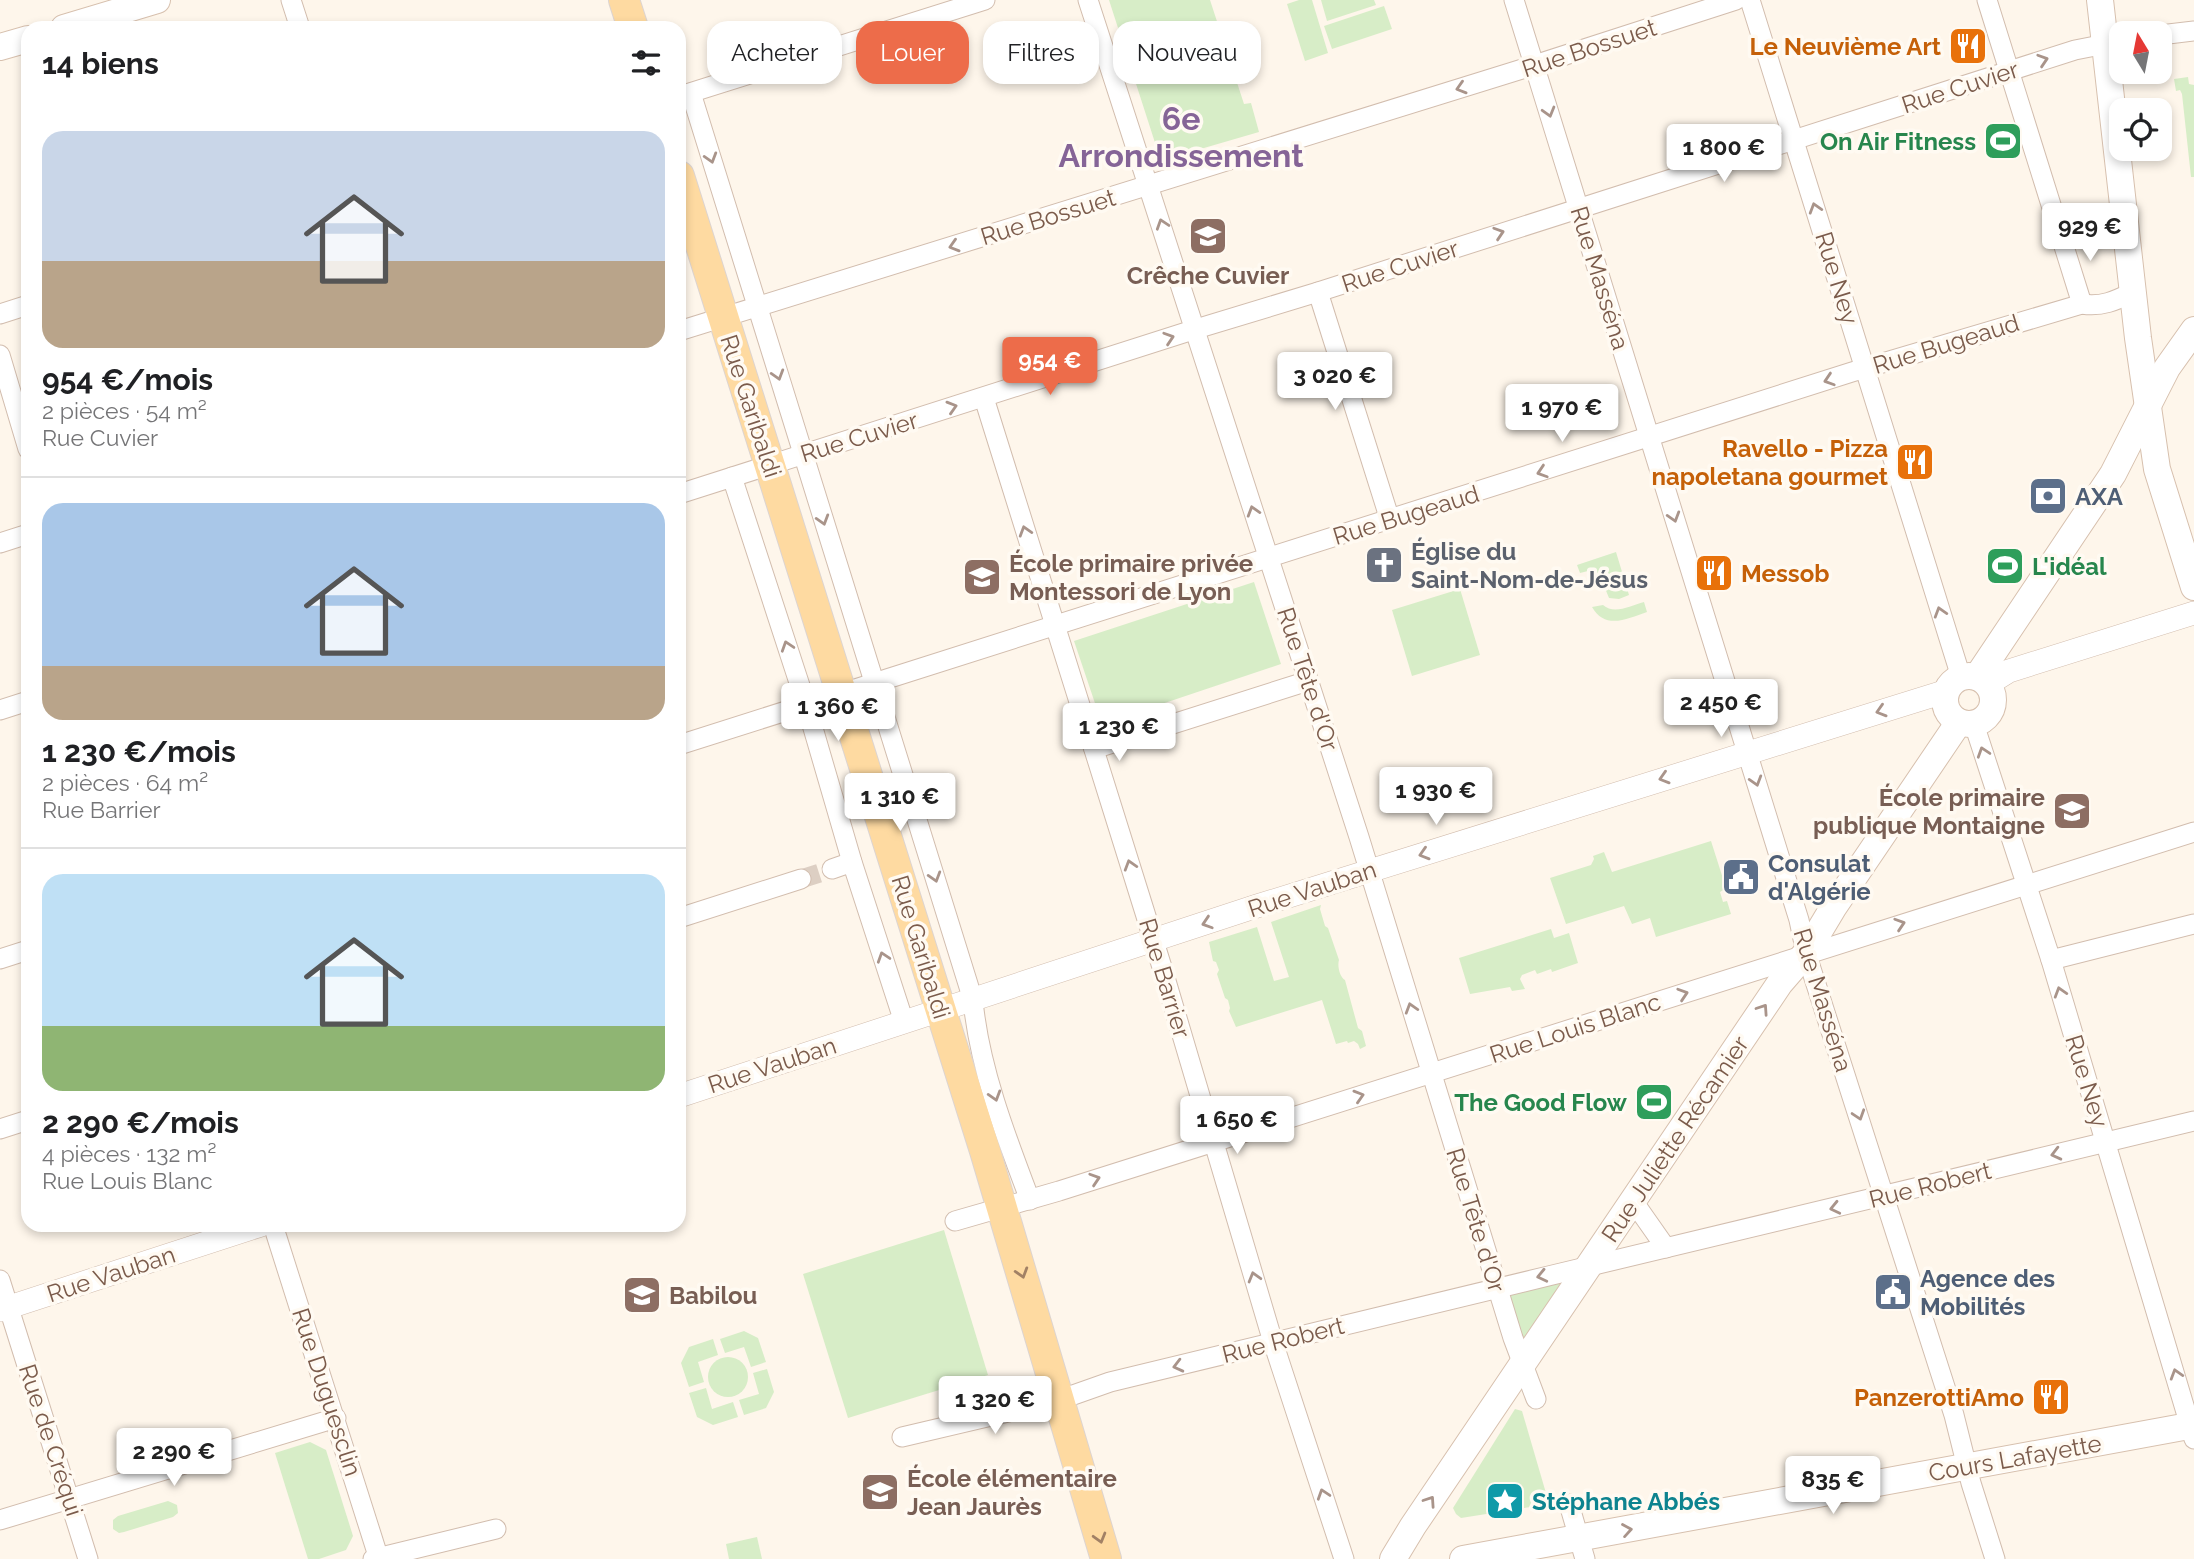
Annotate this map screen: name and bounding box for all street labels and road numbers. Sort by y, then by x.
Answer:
street label: Rue Bossuet [1518,13,1660,83]
street label: Rue Cuvier [1898,54,2023,120]
street label: Rue Bossuet [977,183,1119,251]
street label: Rue Masséna [1564,203,1636,353]
street label: Rue Ney [1809,228,1865,328]
street label: Rue Cuvier [1338,233,1463,299]
street label: Rue Bugeaud [1869,308,2023,380]
street label: Rue Garibaldi [714,331,788,481]
street label: Rue Cuvier [797,405,922,469]
street label: Rue Bugeaud [1329,479,1483,551]
street label: Rue Tête d'Or [1271,604,1345,755]
street label: Rue Vauban [1244,855,1380,923]
street label: Rue Garibaldi [885,872,957,1022]
street label: Rue Barrier [1133,915,1197,1042]
street label: Rue Masséna [1787,925,1859,1075]
street label: Rue Louis Blanc [1486,987,1664,1069]
street label: Rue Juliette Récamier [1595,1030,1755,1248]
street label: Rue Vauban [704,1031,840,1099]
street label: Rue Ney [2059,1031,2115,1131]
street label: Rue Tête d'Or [1440,1144,1512,1296]
street label: Rue Robert [1866,1156,1994,1214]
street label: Rue Vauban [43,1240,179,1308]
street label: Rue Duguesclin [286,1304,368,1480]
street label: Rue Robert [1219,1311,1347,1369]
street label: Rue de Créqui [13,1360,89,1520]
street label: Cours Lafayette [1926,1429,2104,1487]

